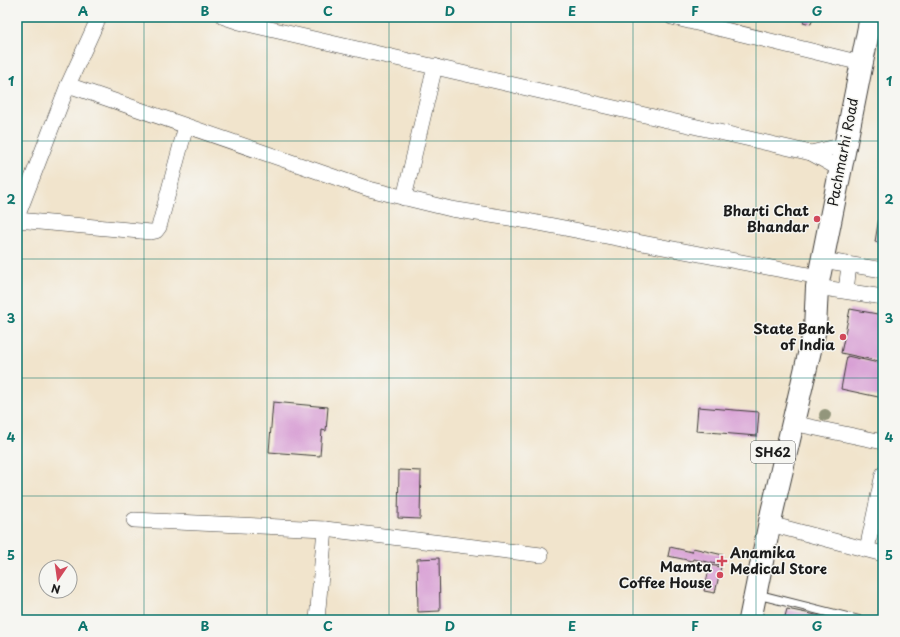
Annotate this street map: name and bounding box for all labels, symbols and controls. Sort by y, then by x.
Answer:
text: A [78,1,88,20]
text: B [201,1,210,20]
text: C [323,1,333,20]
text: D [445,1,455,20]
text: E [568,1,576,20]
text: F [691,1,699,20]
text: G [812,1,822,20]
text: 1 [8,71,14,90]
text: 1 [886,71,892,90]
street label: Pachmarhi Road [822,96,863,208]
text: 2 [6,189,16,208]
text: 2 [884,189,894,208]
place label: Bharti Chat Bhandar [723,200,810,237]
marker: Bharti Chat Bhandar [812,214,822,224]
text: 3 [7,308,16,327]
text: 3 [885,308,894,327]
place label: State Bank of India [753,318,836,355]
marker: State Bank of India [838,332,848,342]
text: 4 [7,427,16,446]
text: 4 [885,427,894,446]
road number: SH62 [751,441,795,463]
place label: Anamika Medical Store [729,542,827,579]
text: 5 [7,545,15,564]
text: 5 [885,545,893,564]
place label: Mamta Coffee House [619,556,713,593]
marker: Anamika Medical Store [717,556,727,566]
north arrow [38,559,78,599]
marker: Mamta Coffee House [715,570,725,580]
text: N [49,580,62,598]
text: A [78,616,88,635]
text: B [201,616,210,635]
text: C [323,616,333,635]
text: D [445,616,455,635]
text: E [568,616,576,635]
text: F [691,616,699,635]
text: G [812,616,822,635]

